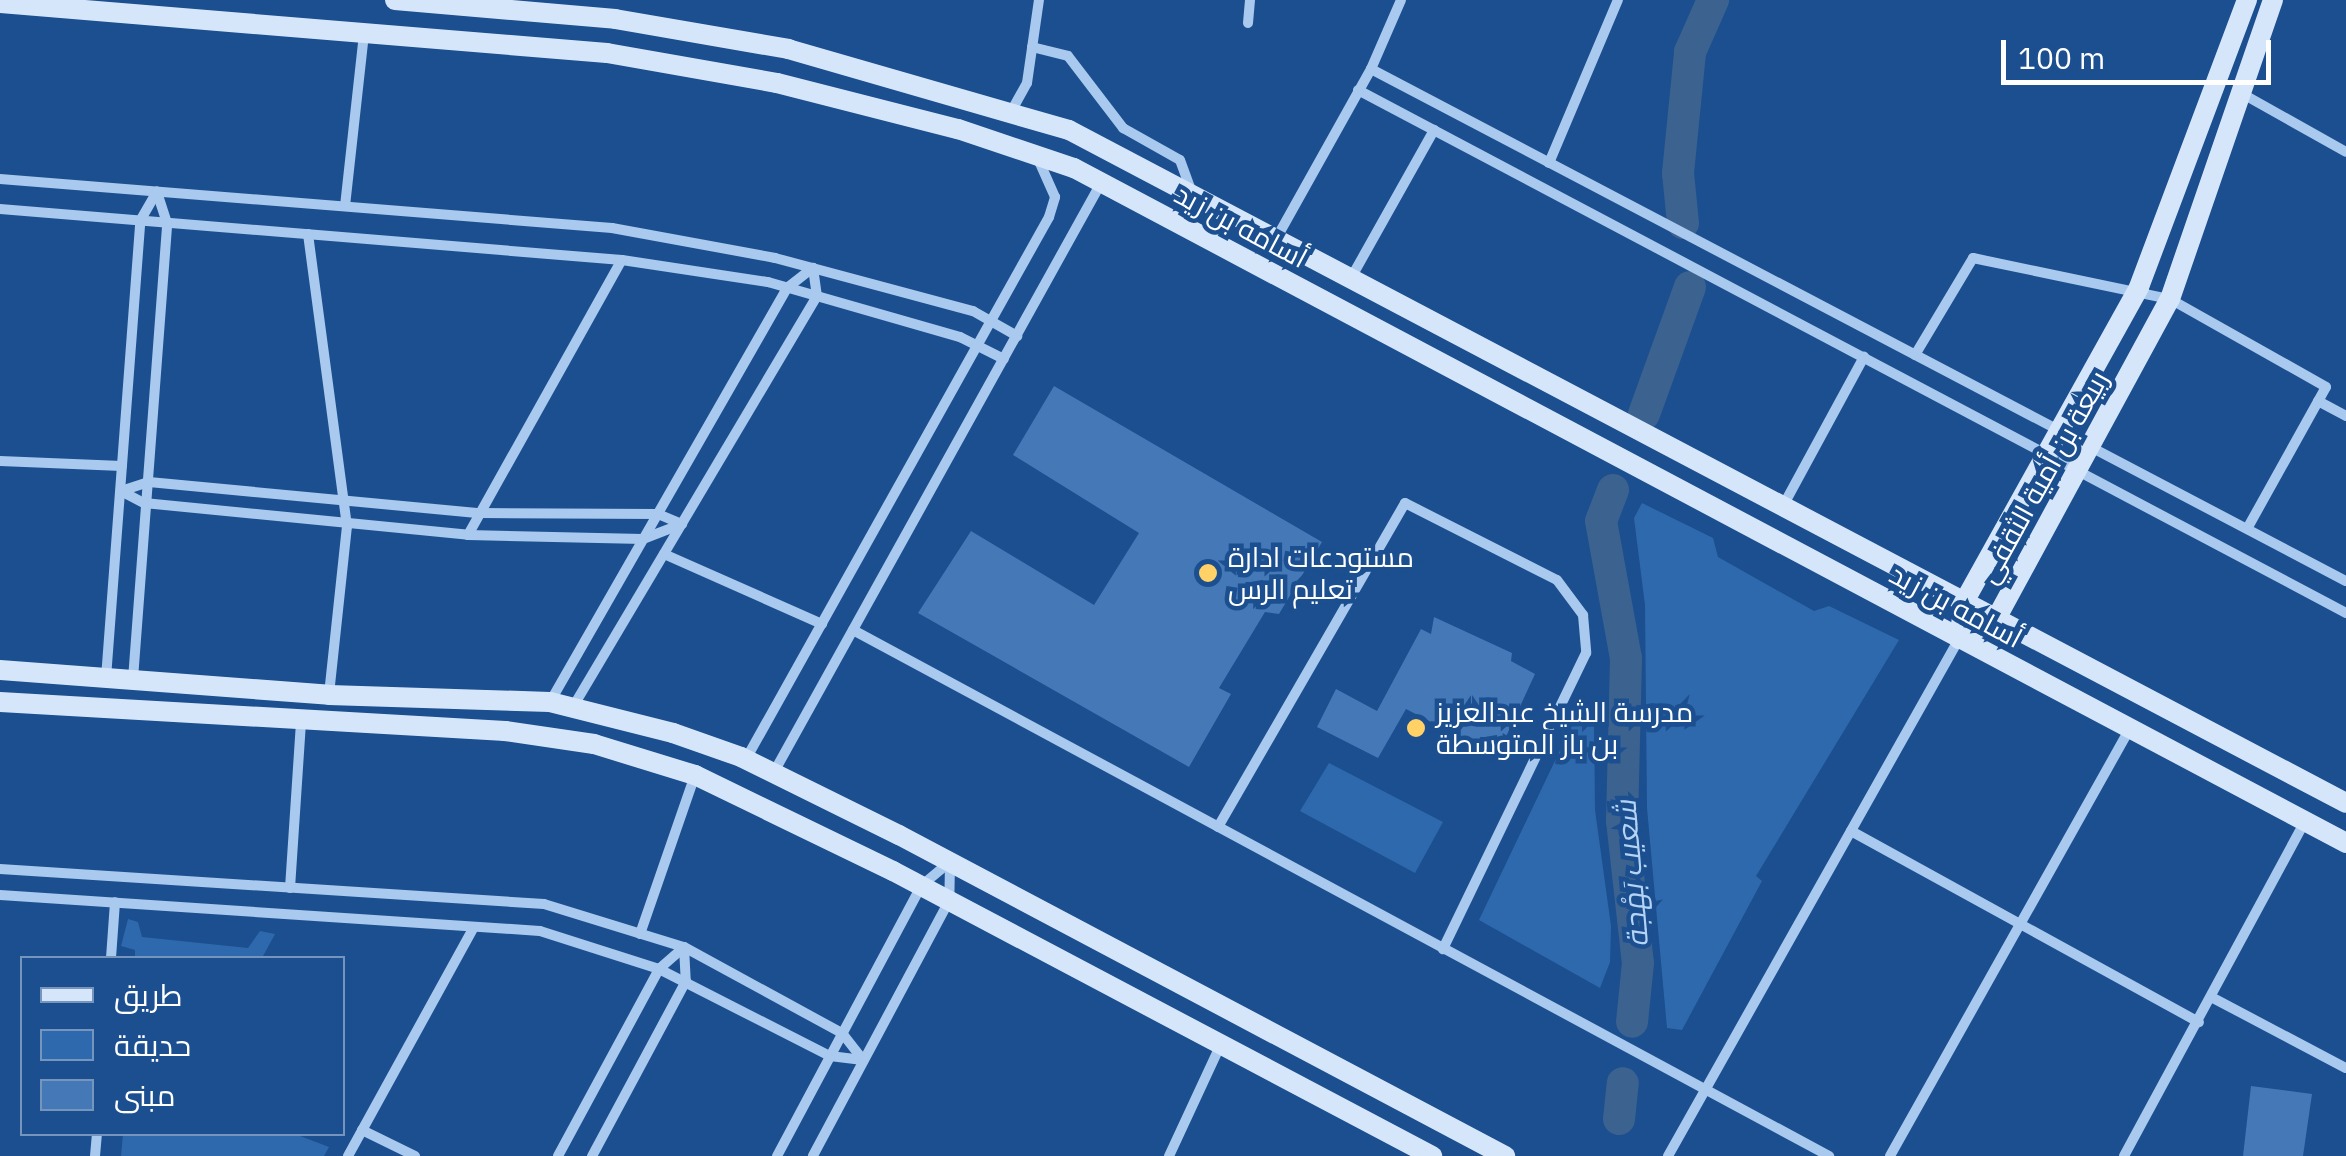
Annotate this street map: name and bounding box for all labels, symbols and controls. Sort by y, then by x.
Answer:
scale bar [2006,20,2276,82]
text: 100 m [2018,38,2105,77]
street label: أسامه بن زيد [1169,177,1313,275]
street label: ربيعة بن أمية الثقفي [1971,365,2115,589]
place label: مستودعات ادارة تعليم الرس [1228,540,1414,606]
street label: أسامه بن زيد [1884,557,2028,655]
marker: مستودعات ادارة تعليم الرس [1197,562,1219,584]
place label: مدرسة الشيخ عبدالعزيز بن باز المتوسطة [1436,695,1693,761]
marker: مدرسة الشيخ عبدالعزيز بن باز المتوسطة [1405,717,1427,739]
water label: شعيب بَهْجة [1607,799,1655,949]
legend [20,956,345,1136]
text: طريق [114,975,183,1014]
text: حديقة [114,1025,191,1064]
text: مبنى [114,1075,175,1114]

